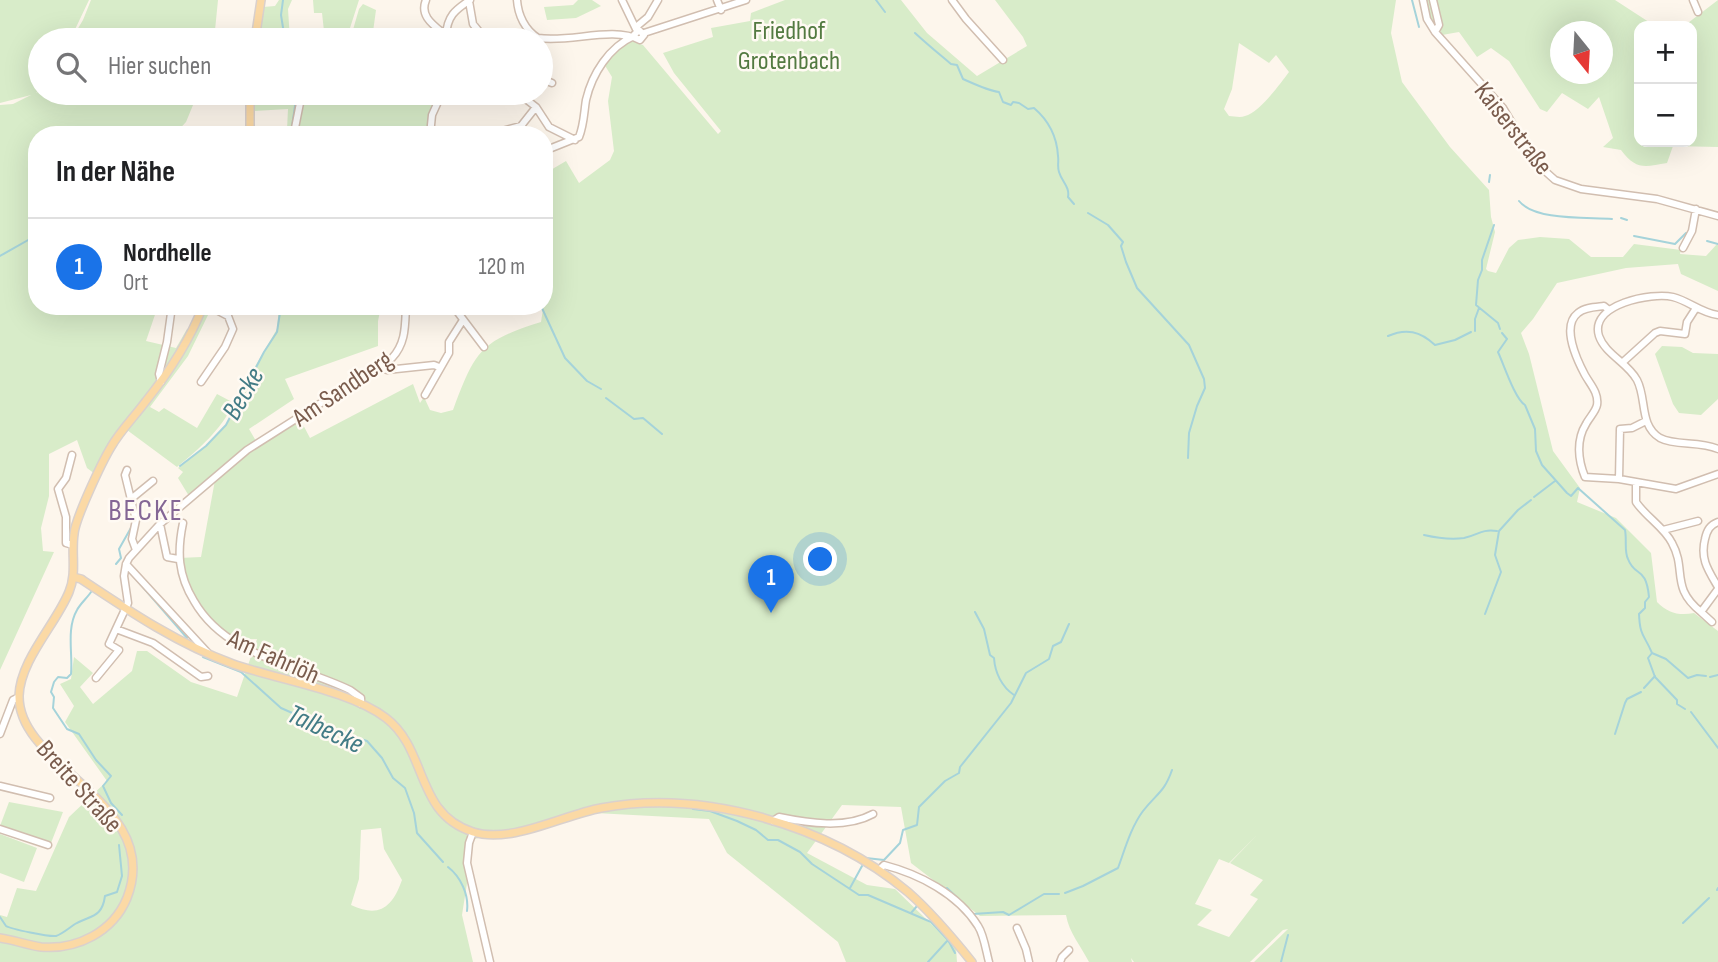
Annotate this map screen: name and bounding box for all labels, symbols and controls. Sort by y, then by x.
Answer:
park label: Friedhof Grotenbach [738,16,840,77]
north arrow [1550,21,1613,84]
map controls [1634,21,1697,147]
button: + [1634,21,1697,84]
search box [28,28,553,105]
icon: search [52,48,90,86]
text: Hier suchen [108,51,211,82]
street label: Kaiserstraße [1467,76,1559,181]
button: − [1634,84,1697,147]
text: In der Nähe [56,154,175,190]
text: Nordhelle [123,238,212,269]
text: 1 [74,253,84,281]
text: 120 m [479,253,525,281]
text: Ort [123,269,148,297]
street label: Am Sandberg [286,345,399,435]
water label: Becke [215,362,271,426]
district label: BECKE [108,493,184,529]
your location [803,542,837,576]
pin: 1 [748,555,794,613]
street label: Am Fahrlöh [222,623,324,691]
water label: Talbecke [282,698,369,761]
street label: Breite Straße [29,734,128,840]

